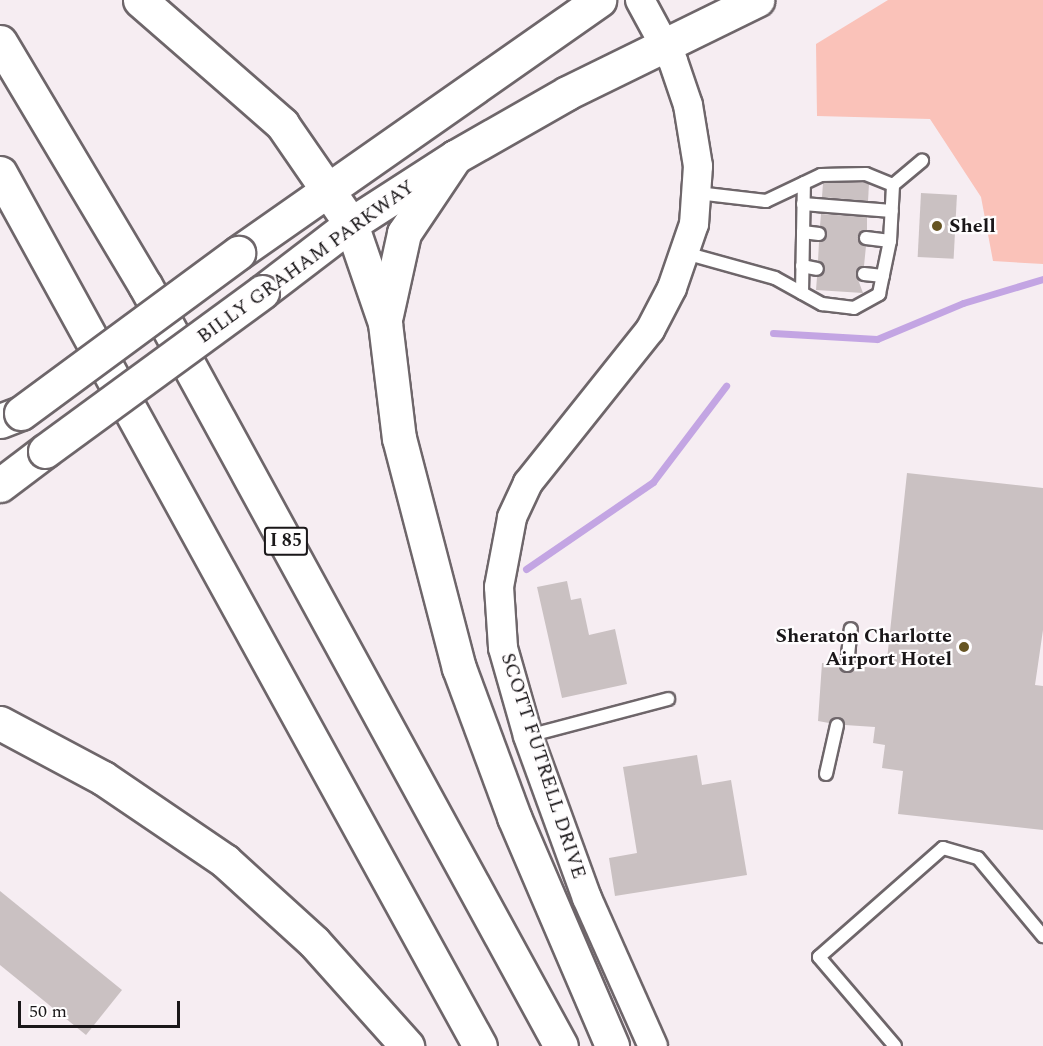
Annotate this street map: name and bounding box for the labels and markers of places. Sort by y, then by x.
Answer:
place label: Shell [949,214,996,238]
marker: Shell [930,219,944,233]
place label: Sheraton Charlotte Airport Hotel [775,624,952,671]
marker: Sheraton Charlotte Airport Hotel [957,640,971,654]

